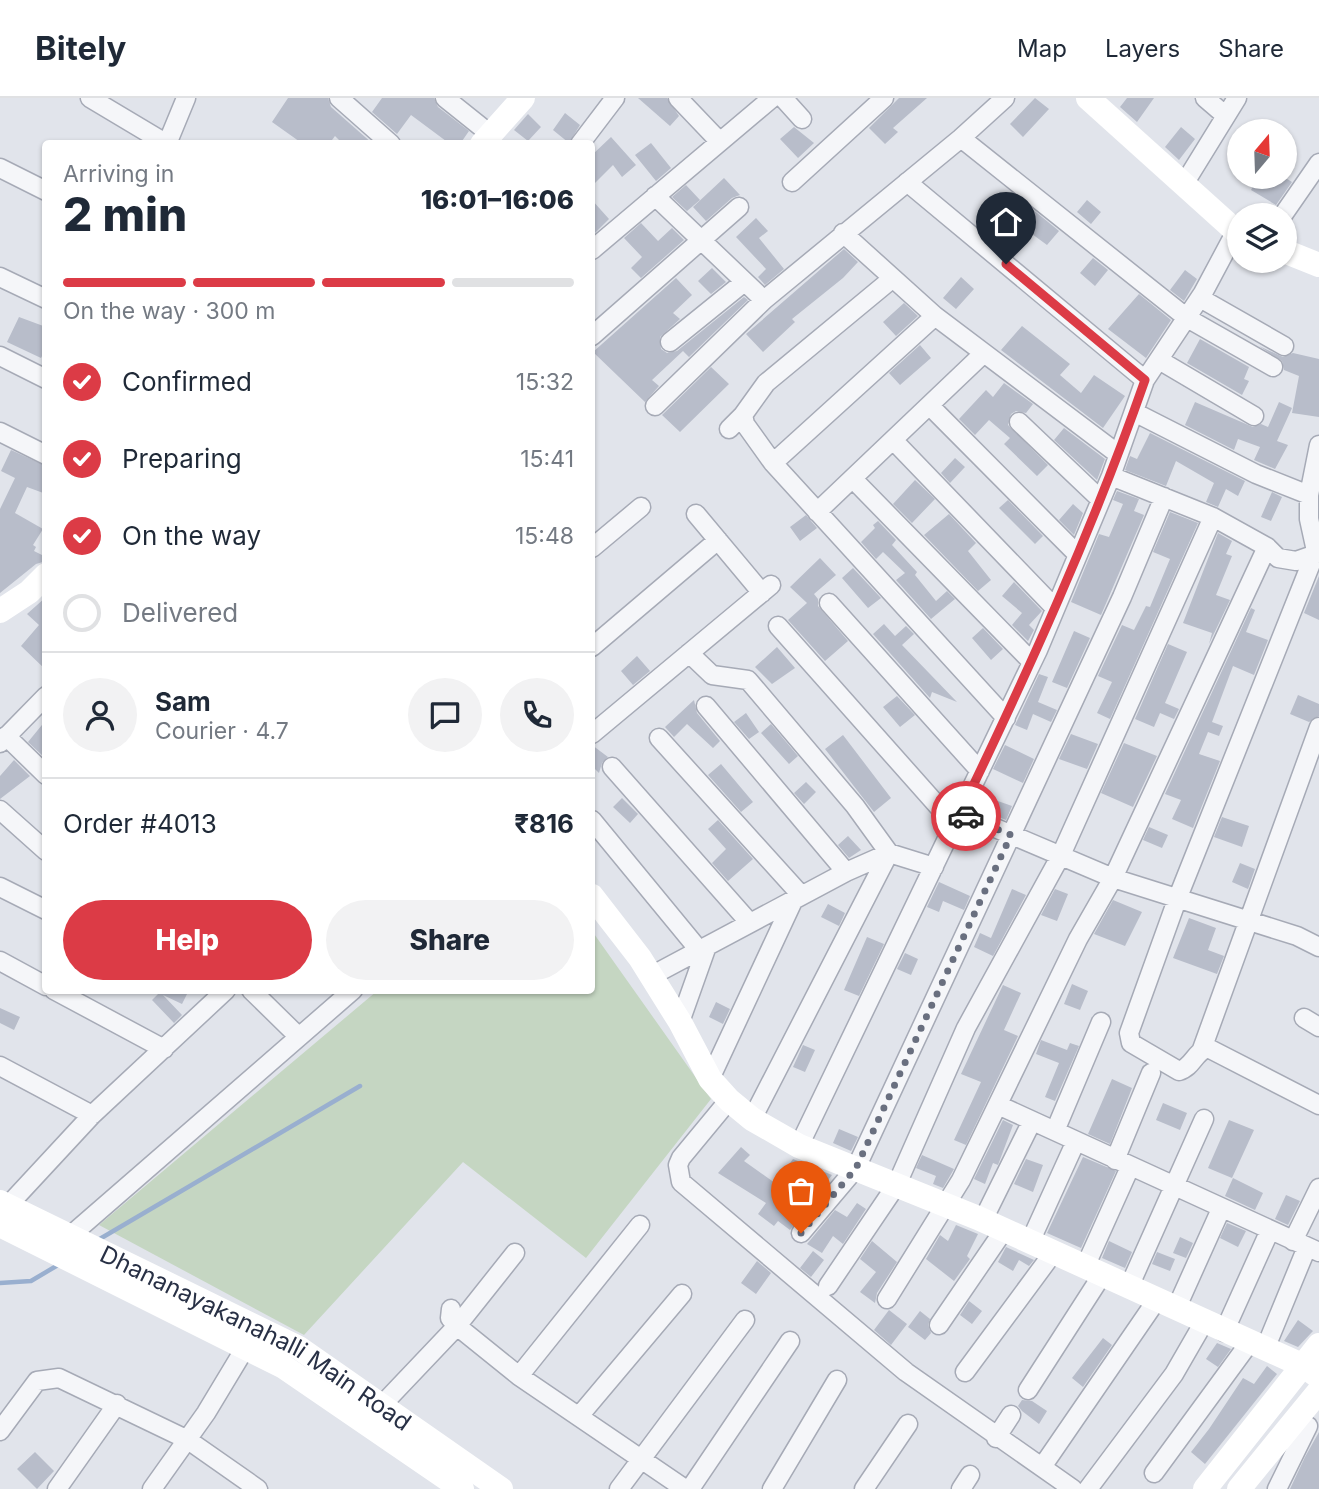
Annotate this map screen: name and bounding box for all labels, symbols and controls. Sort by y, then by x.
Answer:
text: Bitely [35,28,126,68]
text: Map [1017,34,1067,63]
text: Layers [1105,34,1180,63]
text: Share [1218,34,1284,63]
north arrow [1227,119,1297,189]
map controls [1227,119,1297,273]
text: Arriving in [63,160,174,188]
text: 16:01–16:06 [421,184,574,215]
text: 2 min [63,186,187,242]
pin [976,192,1036,264]
icon: home [987,203,1025,241]
button: layers [1227,203,1297,273]
text: On the way · 300 m [63,297,275,325]
icon: check [63,363,101,401]
text: Confirmed [122,366,252,397]
text: 15:32 [516,368,574,396]
icon: check [63,440,101,478]
text: Preparing [122,443,242,474]
text: 15:41 [520,445,574,473]
icon: check [63,517,101,555]
text: On the way [122,520,261,551]
text: 15:48 [515,522,574,550]
text: Delivered [122,597,238,628]
button: person [63,678,137,752]
button: chat [408,678,482,752]
button: phone [500,678,574,752]
text: Sam [155,686,211,717]
text: Courier · 4.7 [155,717,289,745]
courier [931,781,1001,851]
icon: car [947,797,985,835]
text: Order #4013 [63,808,217,839]
text: ₹816 [514,808,574,839]
button: Help [63,900,312,980]
button: Share [326,900,574,980]
pin [771,1161,831,1233]
icon: bag [782,1172,820,1210]
street label: Dhananayakanahalli Main Road [96,1239,417,1436]

